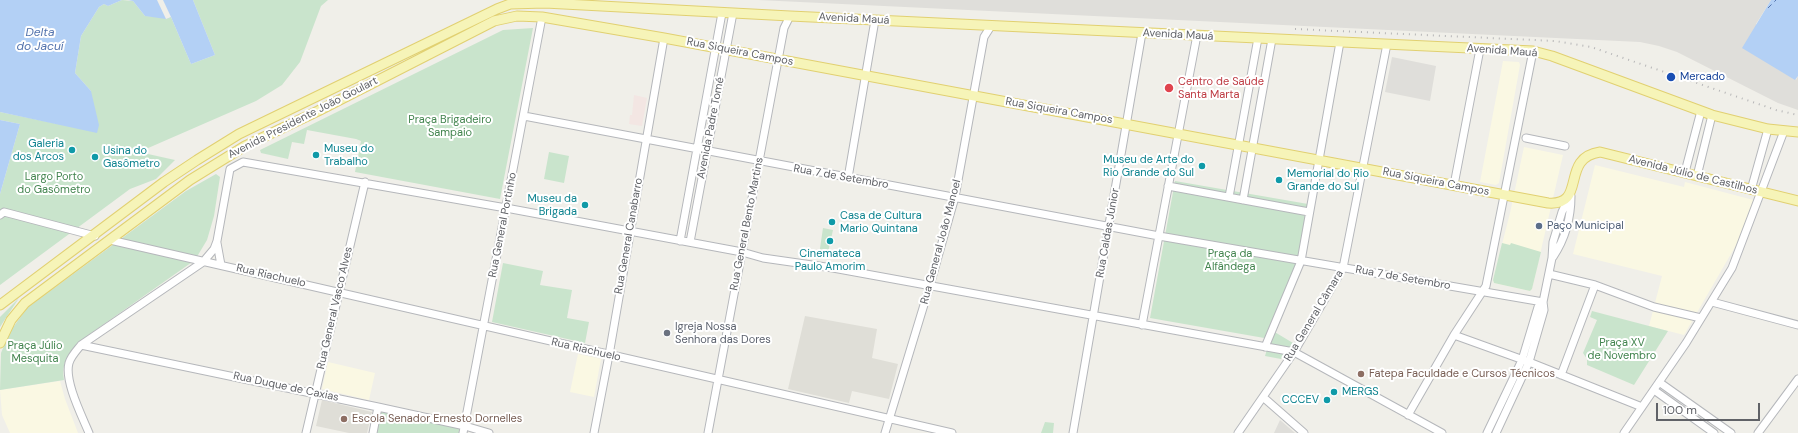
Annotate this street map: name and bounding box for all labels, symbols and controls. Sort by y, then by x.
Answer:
street label: Avenida Mauá [818,11,890,27]
water label: Delta do Jacuí [17,26,63,54]
street label: Avenida Mauá [1142,27,1214,43]
street label: Rua Siqueira Campos [686,35,794,69]
street label: Avenida Mauá [1466,42,1538,60]
place label: Mercado [1680,70,1725,84]
marker: Mercado [1665,71,1677,83]
street label: Avenida Presidente João Goulart [226,74,380,162]
place label: Centro de Saúde Santa Marta [1178,75,1264,101]
street label: Avenida Padre Tomé [695,76,727,180]
marker: Centro de Saúde Santa Marta [1163,82,1175,94]
street label: Rua Siqueira Campos [1004,95,1114,127]
park label: Praça Brigadeiro Sampaio [408,113,492,139]
place label: Galeria dos Arcos [13,137,64,163]
place label: Museu do Trabalho [324,142,374,168]
place label: Usina do Gasômetro [103,144,160,170]
marker: Galeria dos Arcos [67,145,77,155]
marker: Museu do Trabalho [311,150,321,160]
marker: Usina do Gasômetro [90,152,100,162]
place label: Museu de Arte do Rio Grande do Sul [1103,153,1194,179]
street label: Avenida Júlio de Castilhos [1627,153,1759,197]
street label: Rua General Bento Martins [728,156,766,292]
marker: Museu de Arte do Rio Grande do Sul [1197,161,1207,171]
street label: Rua 7 de Setembro [792,162,890,192]
street label: Rua Siqueira Campos [1382,165,1490,199]
place label: Memorial do Rio Grande do Sul [1287,167,1369,193]
park label: Largo Porto do Gasômetro [17,170,91,196]
street label: Rua General Portinho [486,171,520,279]
marker: Memorial do Rio Grande do Sul [1274,175,1284,185]
street label: Rua General Canabarro [612,177,646,295]
street label: Rua General João Manoel [918,178,964,306]
street label: Rua Caldas Júnior [1094,187,1122,279]
place label: Museu da Brigada [528,192,577,218]
marker: Museu da Brigada [580,200,590,210]
place label: Casa de Cultura Mario Quintana [840,209,922,235]
marker: Casa de Cultura Mario Quintana [827,217,837,227]
place label: Paço Municipal [1547,219,1624,233]
marker: Paço Municipal [1534,221,1544,231]
marker: Cinemateca Paulo Amorim [825,236,835,246]
street label: Rua General Vasco Alves [314,245,356,371]
place label: Cinemateca Paulo Amorim [795,247,865,273]
park label: Praça da Alfândega [1205,247,1255,273]
street label: Rua Riachuelo [235,262,307,290]
street label: Rua 7 de Setembro [1354,263,1452,293]
street label: Rua General Câmara [1282,268,1346,364]
place label: Igreja Nossa Senhora das Dores [675,320,771,346]
marker: Igreja Nossa Senhora das Dores [662,328,672,338]
street label: Rua Riachuelo [550,336,622,364]
park label: Praça XV de Novembro [1588,336,1656,362]
park label: Praça Júlio Mesquita [7,339,63,365]
place label: Fatepa Faculdade e Cursos Técnicos [1369,367,1555,381]
street label: Rua Duque de Caxias [232,369,340,405]
marker: Fatepa Faculdade e Cursos Técnicos [1356,369,1366,379]
place label: MERGS [1342,385,1379,399]
marker: MERGS [1329,387,1339,397]
place label: CCCEV [1282,393,1319,407]
marker: CCCEV [1322,395,1332,405]
scale bar [1658,395,1762,421]
text: 100 m [1663,402,1697,418]
place label: Escola Senador Ernesto Dornelles [352,412,522,426]
marker: Escola Senador Ernesto Dornelles [339,414,349,424]

